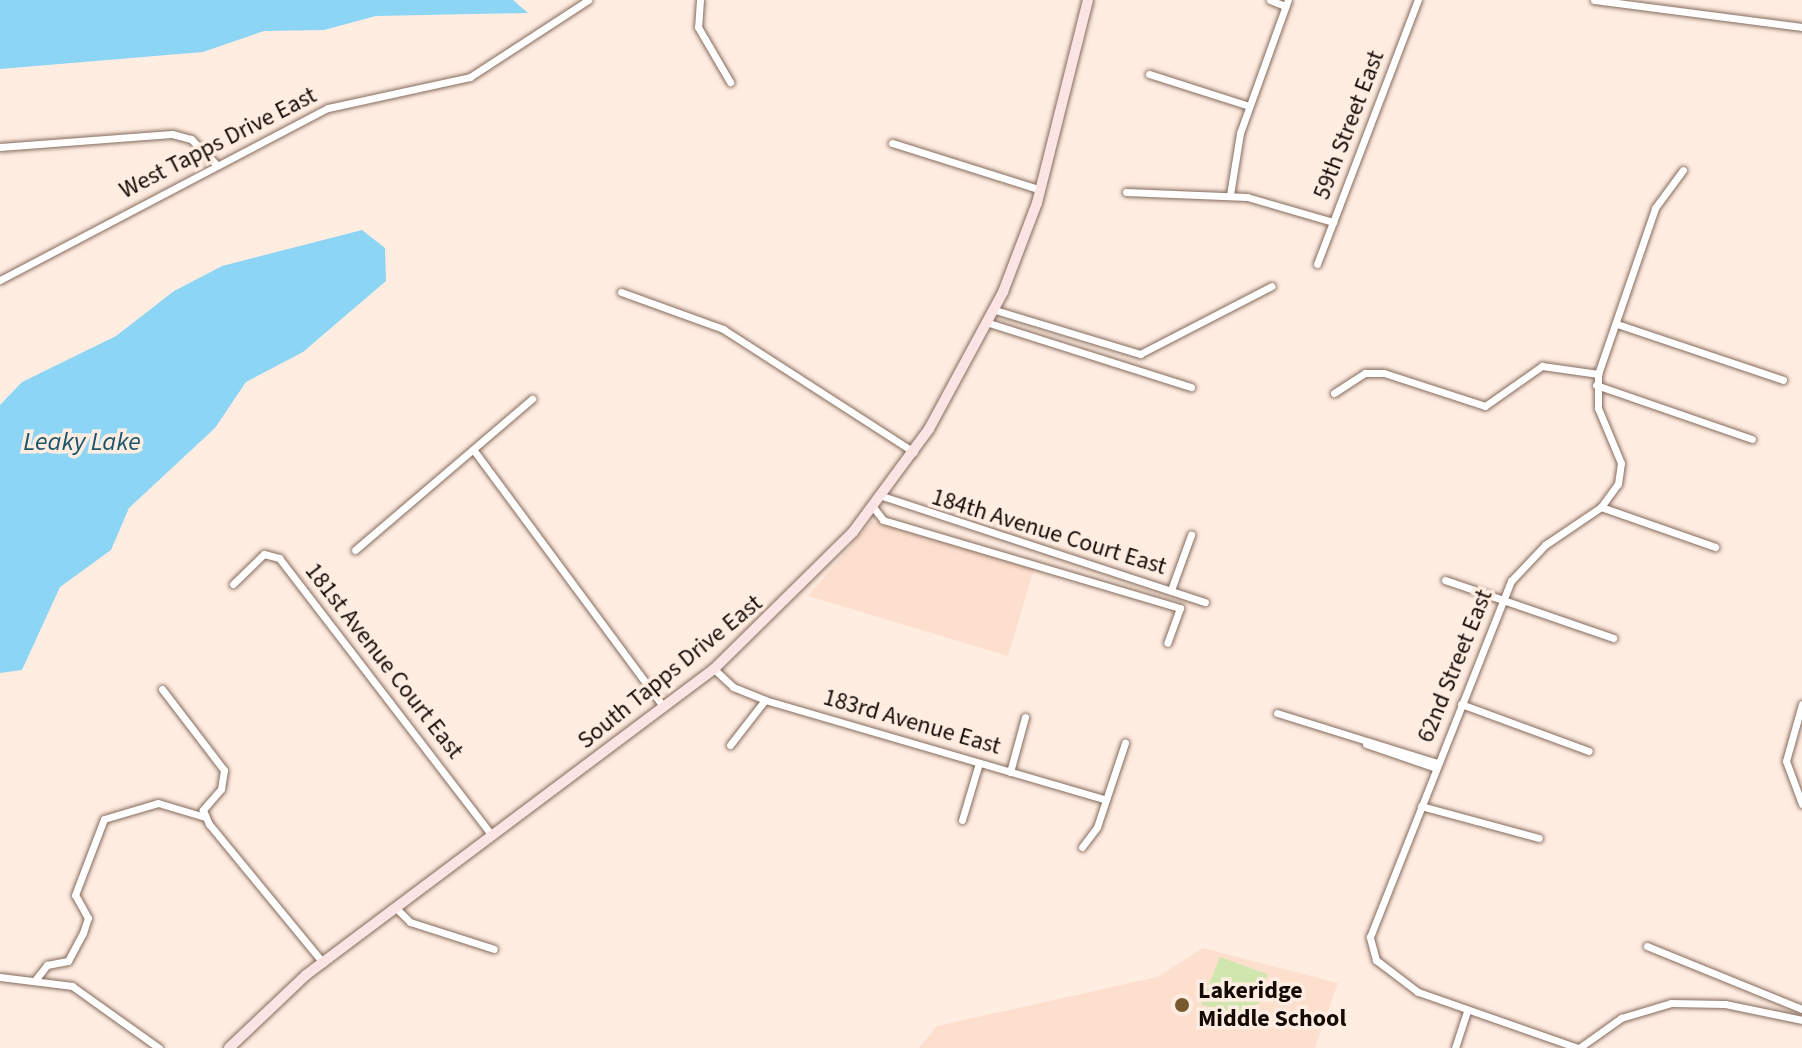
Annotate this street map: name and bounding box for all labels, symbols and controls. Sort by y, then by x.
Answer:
street label: 59th Street East [1307,46,1391,204]
street label: West Tapps Drive East [115,81,321,205]
water label: Leaky Lake [23,426,141,458]
street label: 184th Avenue Court East [928,483,1170,581]
street label: 181st Avenue Court East [299,557,469,765]
street label: 62nd Street East [1411,585,1499,747]
street label: South Tapps Drive East [572,589,768,755]
street label: 183rd Avenue East [820,683,1004,761]
place label: Lakeridge Middle School [1198,977,1346,1033]
marker: Lakeridge Middle School [1173,996,1191,1014]

